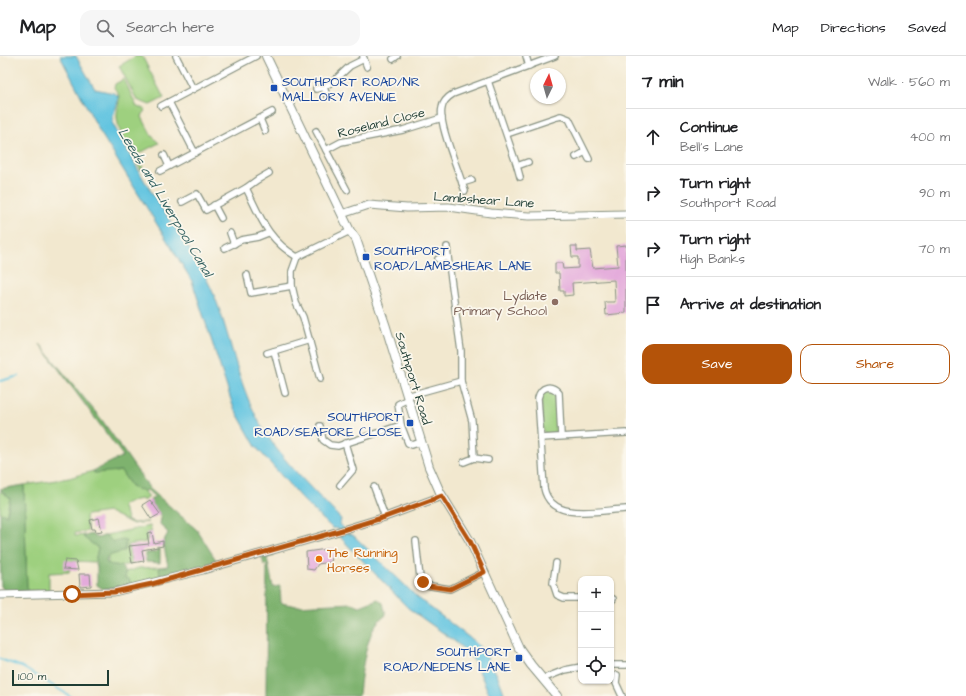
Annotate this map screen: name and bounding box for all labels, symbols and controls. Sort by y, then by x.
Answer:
search box [80,10,360,46]
text: Map [20,14,56,41]
icon: search [94,17,116,39]
text: Search here [126,17,215,38]
text: Map [772,18,799,38]
text: Directions [821,18,886,38]
text: Saved [908,18,946,38]
north arrow [530,68,566,104]
text: 7 min [642,70,684,94]
place label: SOUTHPORT ROAD/NR MALLORY AVENUE [282,73,420,106]
text: Walk · 560 m [868,73,950,91]
marker: SOUTHPORT ROAD/NR MALLORY AVENUE [269,83,279,93]
street label: Roseland Close [336,103,427,143]
text: Continue [680,117,738,138]
water label: Leeds and Liverpool Canal [113,124,219,282]
icon: ahead [642,126,664,148]
text: 400 m [909,128,950,146]
text: Bell's Lane [680,138,743,156]
text: Turn right [680,173,751,194]
icon: right [642,182,664,204]
text: 90 m [919,184,950,202]
street label: Lambshear Lane [433,187,535,213]
text: Southport Road [680,194,776,212]
text: Turn right [680,229,751,250]
icon: right [642,238,664,260]
text: 70 m [918,240,950,258]
place label: SOUTHPORT ROAD/LAMBSHEAR LANE [374,242,532,275]
text: High Banks [680,250,745,268]
marker: SOUTHPORT ROAD/LAMBSHEAR LANE [361,252,371,262]
place label: Lydiate Primary School [454,287,547,321]
icon: arrive [642,294,664,316]
text: Arrive at destination [680,294,821,315]
marker: Lydiate Primary School [550,297,560,307]
street label: Southport Road [390,330,436,427]
button: Save [642,344,792,384]
button: Share [800,344,950,384]
place label: SOUTHPORT ROAD/SEAFORE CLOSE [254,408,403,441]
marker: SOUTHPORT ROAD/SEAFORE CLOSE [405,418,415,428]
place label: The Running Horses [327,544,398,577]
marker: The Running Horses [314,554,324,564]
route end [414,573,432,591]
map controls [578,576,614,684]
button: + [578,576,614,612]
route start [63,585,81,603]
button: − [578,612,614,648]
place label: SOUTHPORT ROAD/NEDENS LANE [384,643,512,676]
button: locate [578,648,614,684]
marker: SOUTHPORT ROAD/NEDENS LANE [514,653,524,663]
scale bar [12,668,109,687]
text: 100 m [18,669,46,684]

